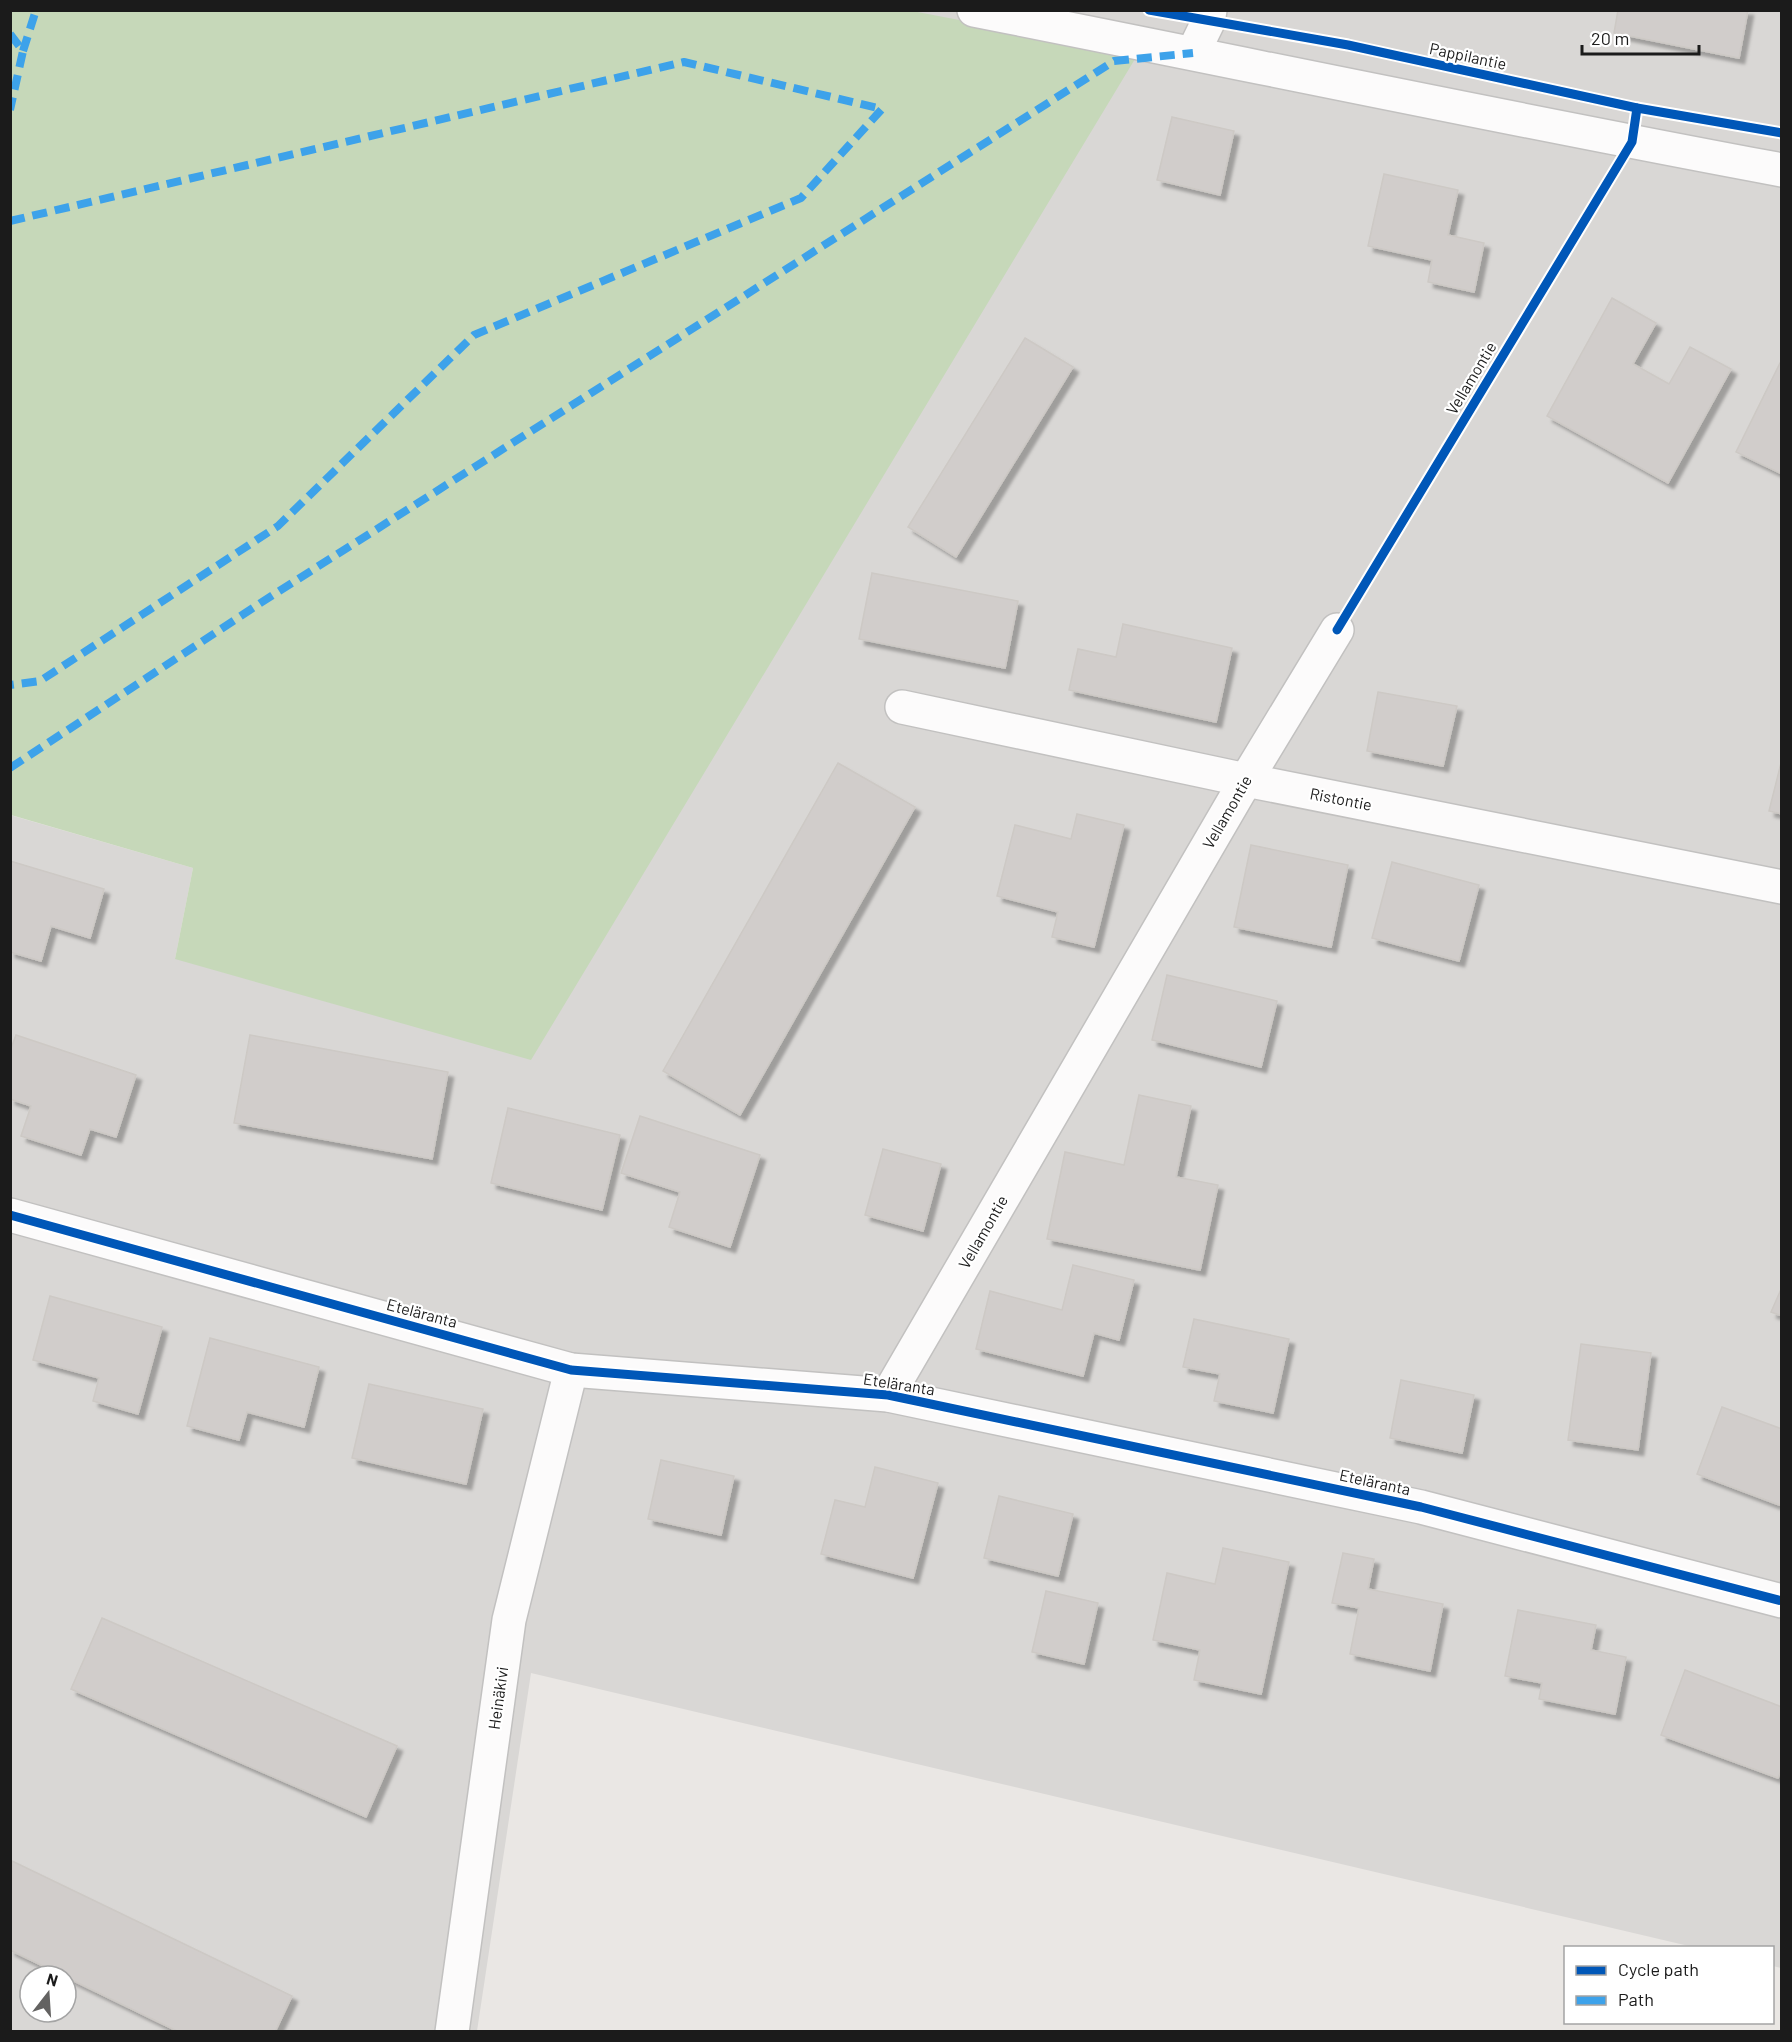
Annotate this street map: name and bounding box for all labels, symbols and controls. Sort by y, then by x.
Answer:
scale bar [1582,18,1699,56]
text: 20 m [1591,27,1629,49]
street label: Pappilantie [1428,38,1508,73]
street label: Vellamontie [1441,338,1500,418]
street label: Vellamontie [1198,772,1255,852]
street label: Ristontie [1308,783,1374,814]
street label: Vellamontie [954,1192,1011,1272]
street label: Eteläranta [385,1294,459,1331]
street label: Eteläranta [862,1368,936,1399]
street label: Eteläranta [1338,1465,1412,1498]
street label: Heinäkivi [484,1665,511,1731]
legend [1564,1946,1774,2024]
text: Cycle path [1618,1958,1699,1980]
north arrow [18,1964,78,2024]
text: N [45,1969,60,1990]
text: Path [1618,1988,1654,2010]

